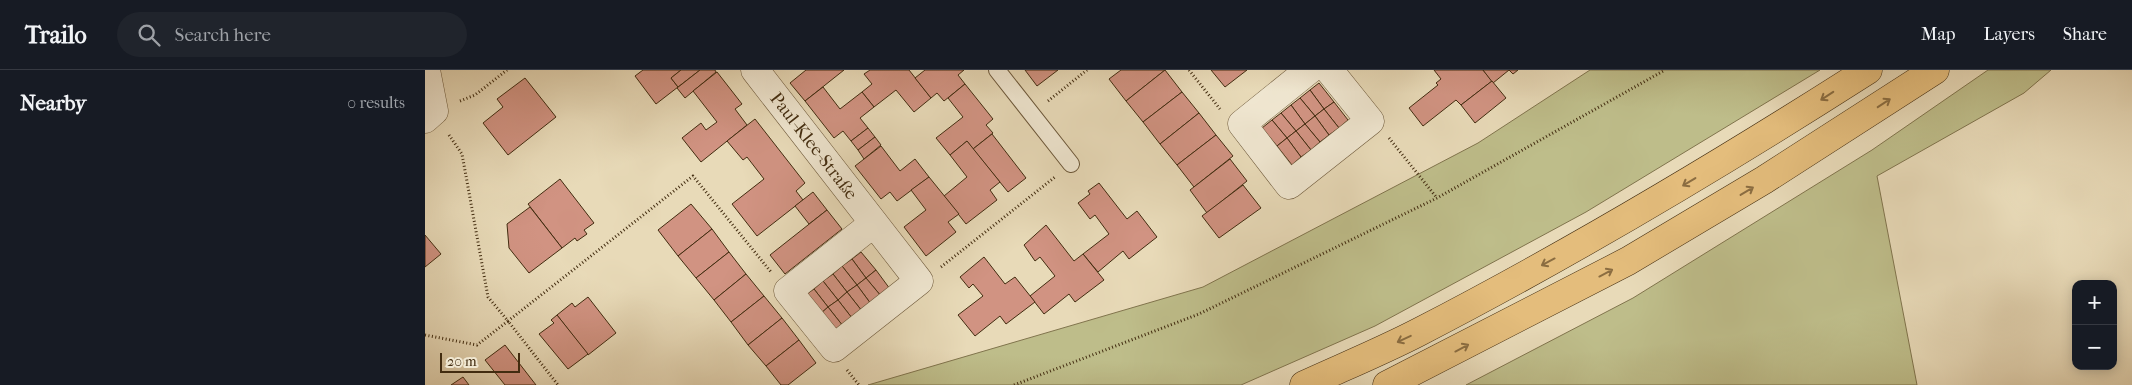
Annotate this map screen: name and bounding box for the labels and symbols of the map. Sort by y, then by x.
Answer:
street label: Paul-Klee-Straße [766,88,862,204]
one-way arrow [1820,91,1834,102]
one-way arrow [1876,98,1890,108]
one-way arrow [1683,178,1697,188]
one-way arrow [1739,185,1753,195]
one-way arrow [1541,258,1556,268]
one-way arrow [1598,267,1613,277]
one-way arrow [1397,334,1412,344]
one-way arrow [1454,343,1469,352]
scale bar [440,350,520,373]

